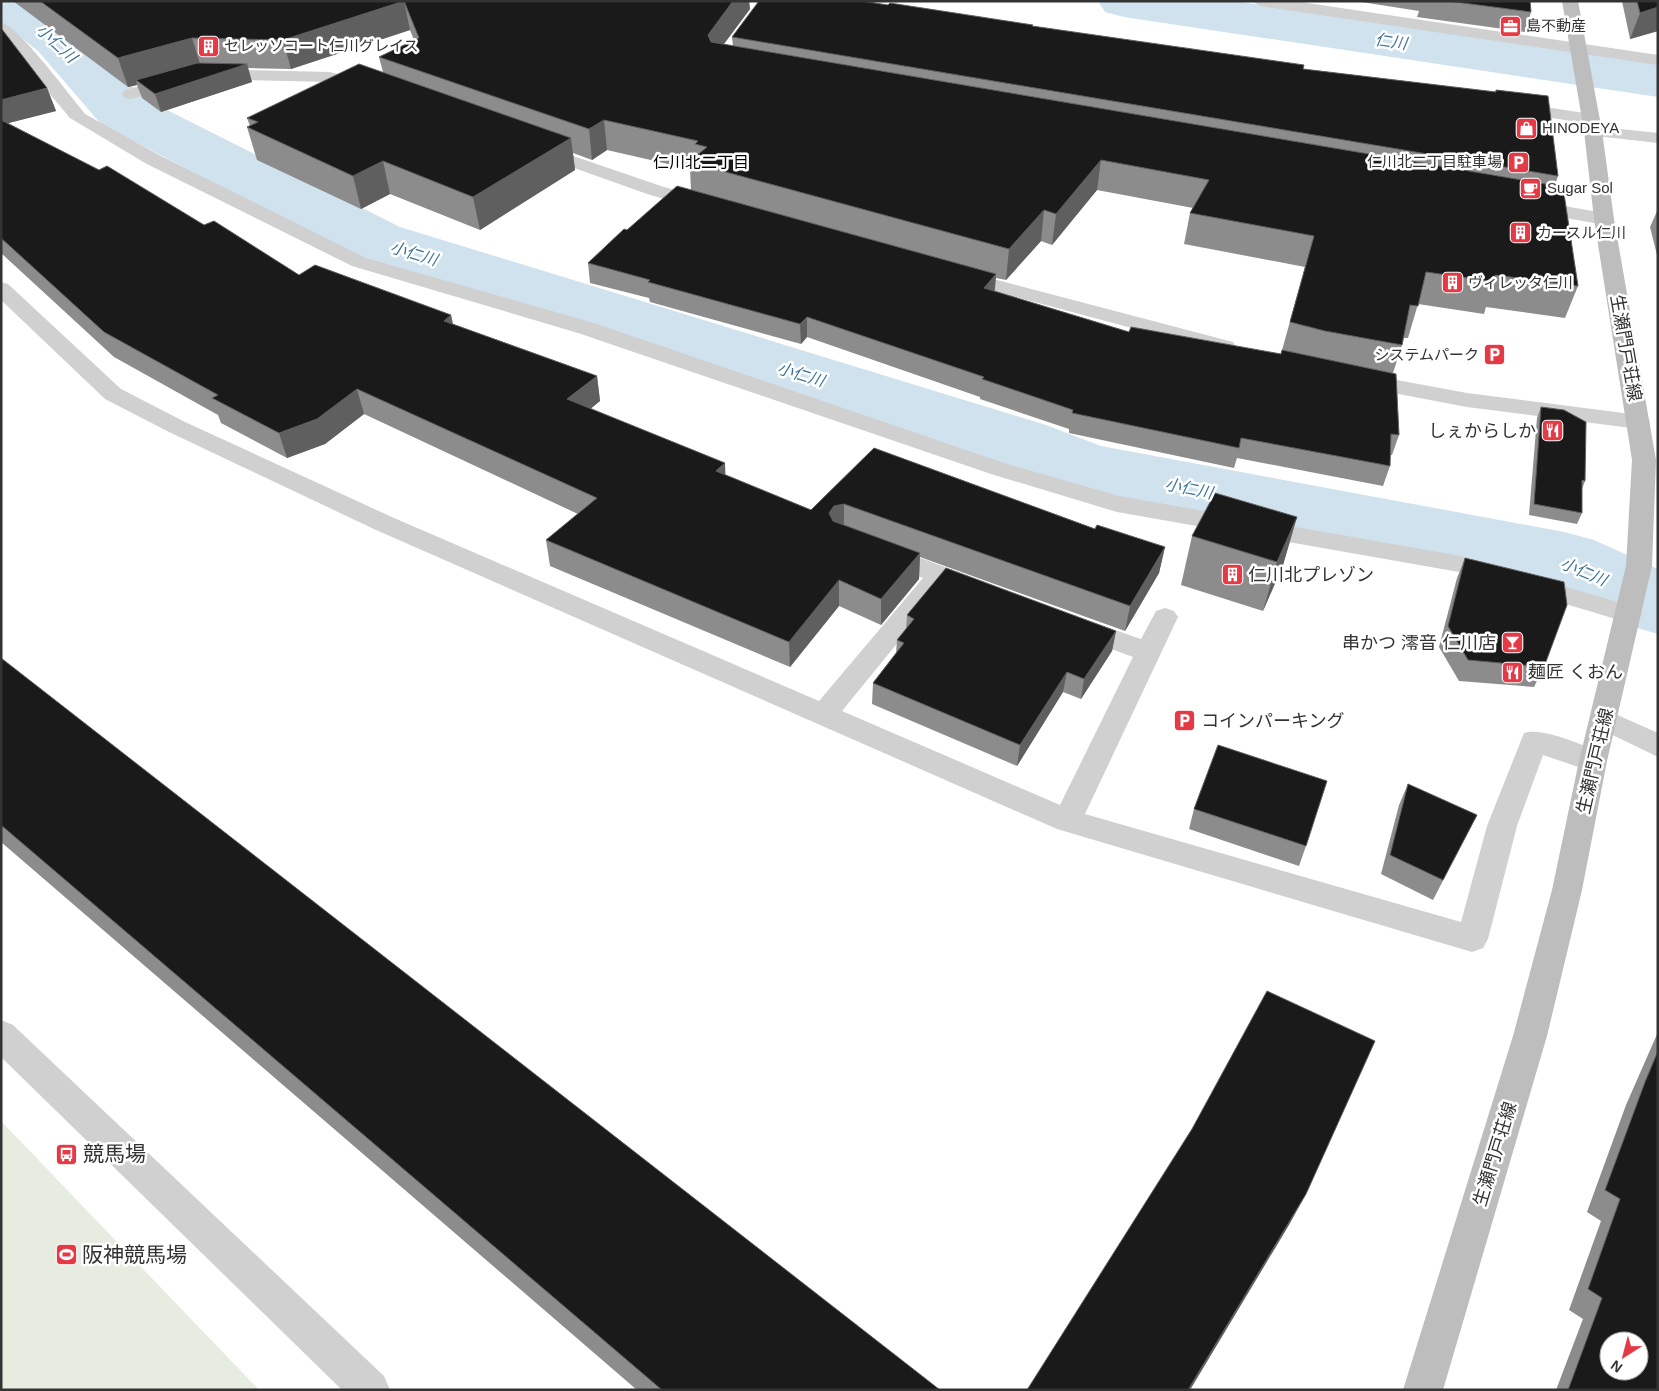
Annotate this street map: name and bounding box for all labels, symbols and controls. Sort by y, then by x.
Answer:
office icon: 島不動産 [1498,14,1522,38]
place label: 島不動産 [1526,17,1586,34]
water label: 小仁川 [33,21,81,67]
water label: 仁川 [1374,31,1410,52]
building icon: セレッソコート仁川グレイス [196,34,220,58]
place label: セレッソコート仁川グレイス [224,37,419,54]
shop icon: HINODEYA [1514,116,1538,140]
place label: HINODEYA [1542,119,1619,136]
parking icon: 仁川北二丁目駐車場 [1506,150,1530,174]
place label: 仁川北二丁目駐車場 [1367,153,1502,170]
district label: 仁川北二丁目 [653,154,749,171]
cafe icon: Sugar Sol [1519,176,1543,200]
place label: Sugar Sol [1547,179,1613,196]
building icon: カースル仁川 [1509,221,1533,245]
place label: カースル仁川 [1537,224,1626,241]
water label: 小仁川 [388,238,441,269]
building icon: ヴィレッタ仁川 [1440,271,1464,295]
place label: ヴィレッタ仁川 [1468,274,1573,291]
street label: 生瀬門戸荘線 [1607,293,1645,403]
parking icon: システムパーク [1483,343,1507,367]
place label: システムパーク [1374,346,1479,363]
water label: 小仁川 [775,359,828,390]
restaurant icon: しぇからしか [1540,419,1564,443]
place label: しぇからしか [1428,421,1536,441]
water label: 小仁川 [1164,476,1216,502]
water label: 小仁川 [1558,554,1611,589]
building icon: 仁川北プレゾン [1220,563,1244,587]
place label: 仁川北プレゾン [1248,565,1374,585]
bar icon: 串かつ 澪音 仁川店 [1500,631,1524,655]
place label: 串かつ 澪音 仁川店 [1342,633,1496,653]
restaurant icon: 麺匠 くおん [1500,660,1524,684]
place label: 麺匠 くおん [1528,662,1623,682]
street label: 生瀬門戸荘線 [1573,706,1617,816]
parking icon: コインパーキング [1173,709,1197,733]
place label: コインパーキング [1201,711,1344,731]
street label: 生瀬門戸荘線 [1470,1099,1520,1209]
bus stop icon: 競馬場 [55,1142,79,1166]
place label: 競馬場 [83,1142,146,1165]
sports icon: 阪神競馬場 [54,1243,78,1267]
place label: 阪神競馬場 [82,1243,187,1266]
north arrow [1599,1331,1649,1381]
text: N [1608,1357,1625,1376]

